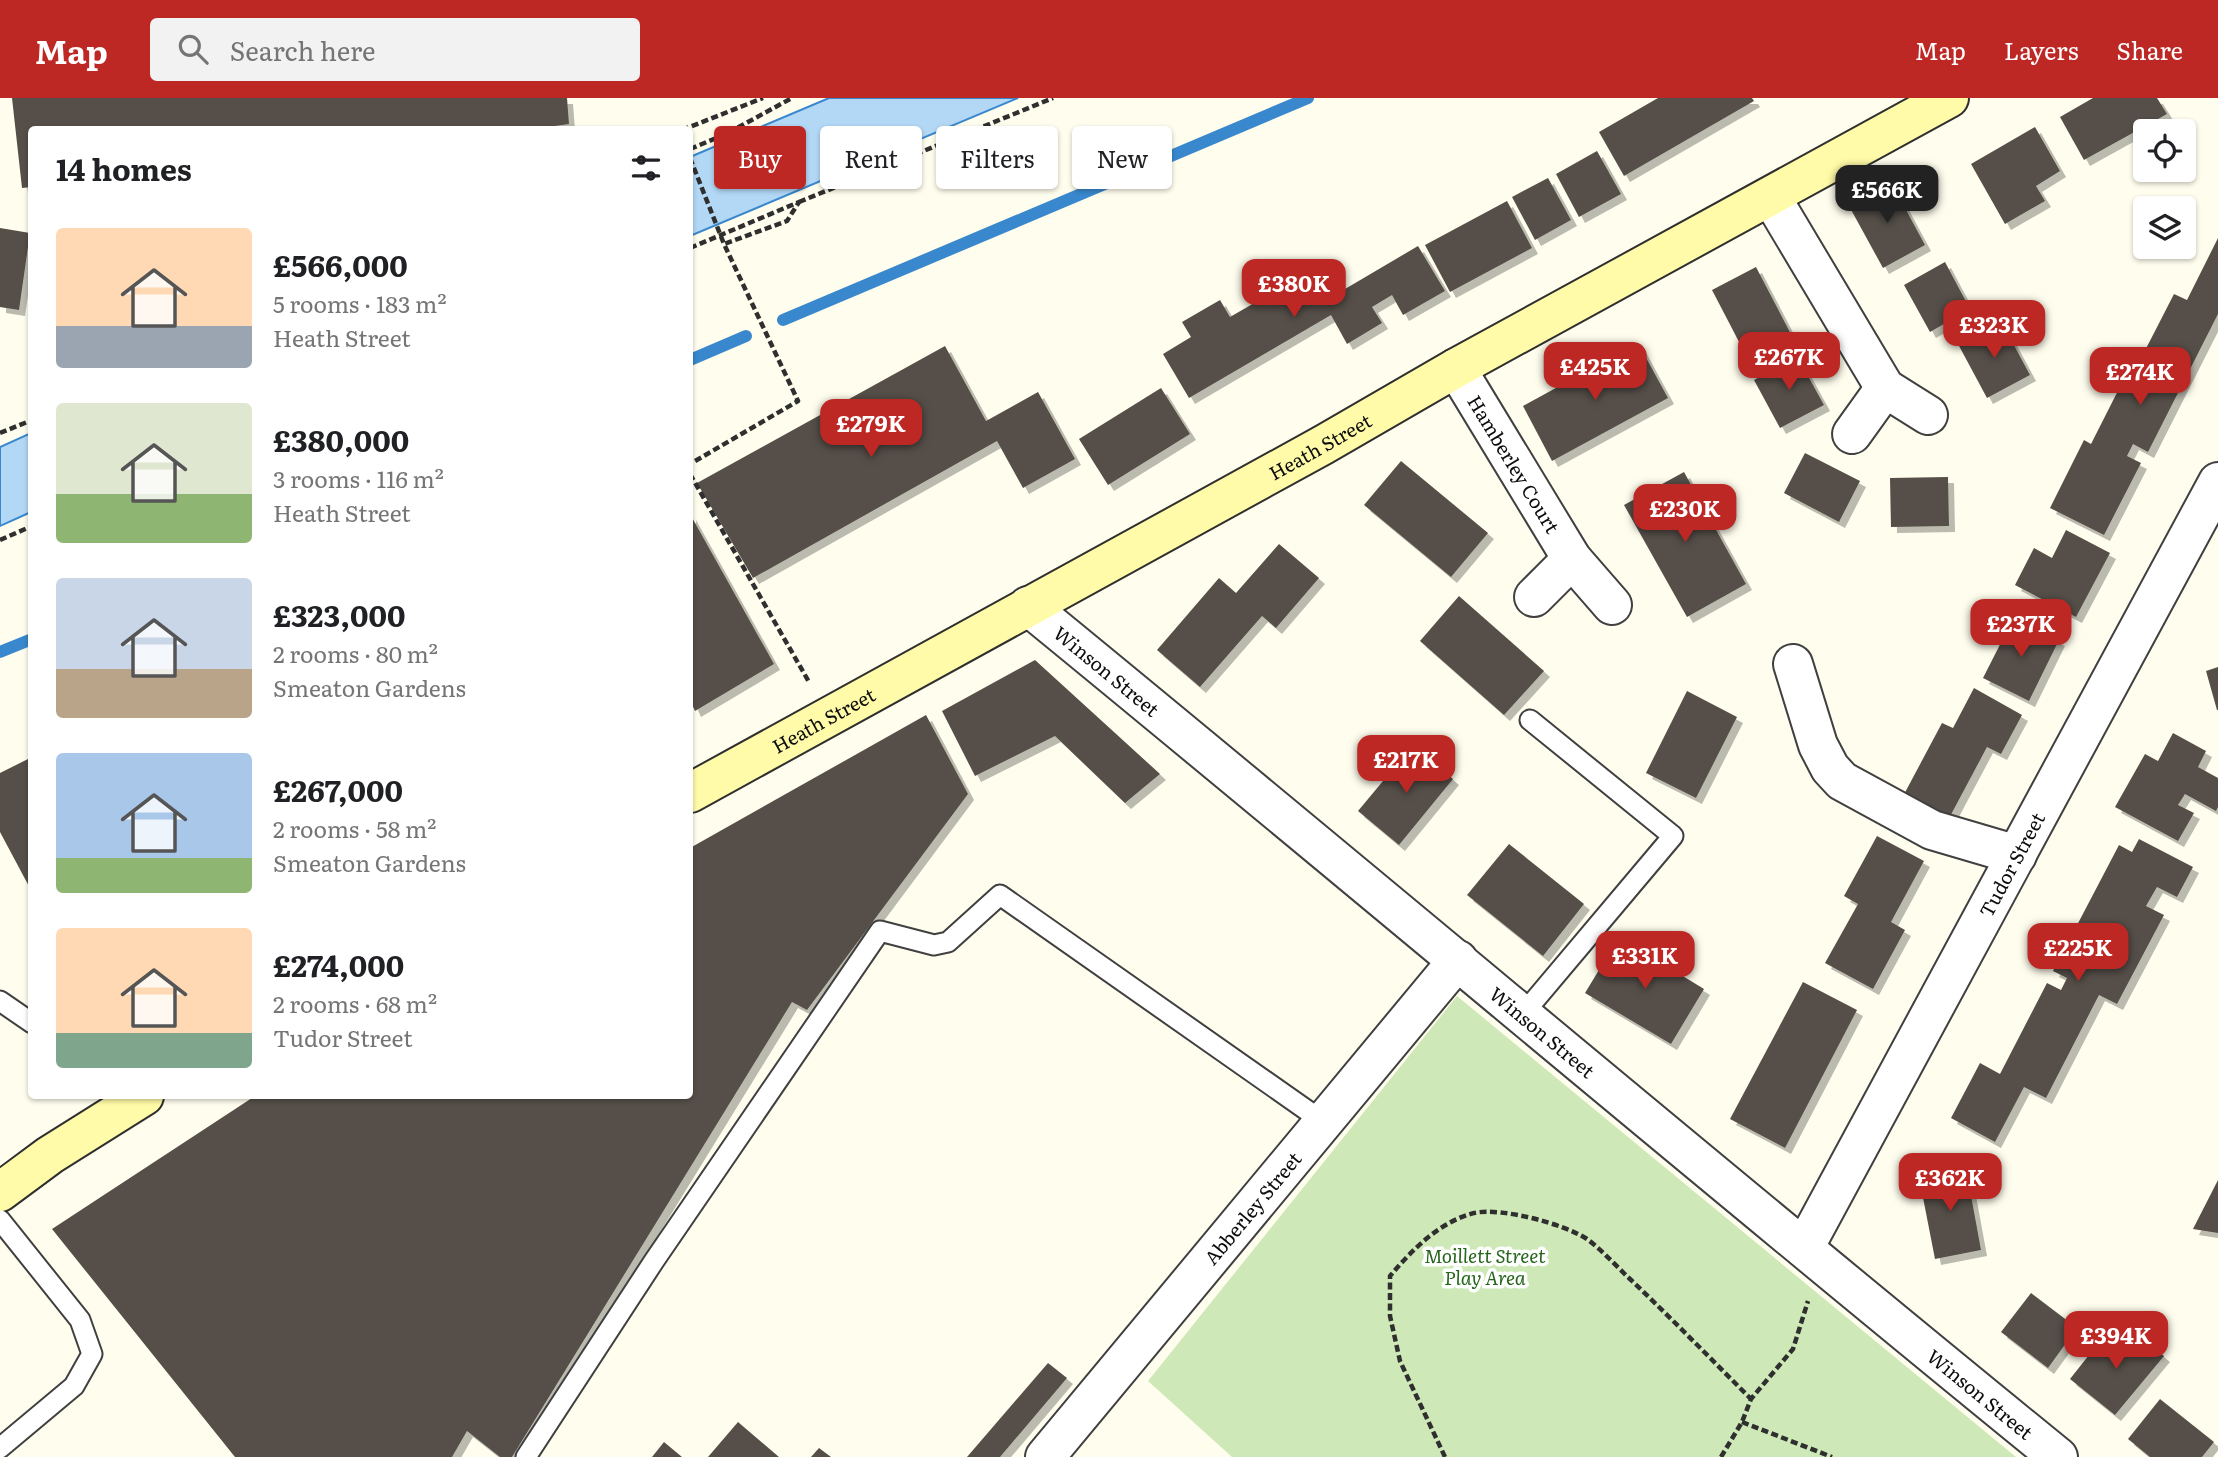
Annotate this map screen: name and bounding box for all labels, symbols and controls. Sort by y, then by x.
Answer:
search box [150,18,640,81]
text: Map [35,25,108,74]
icon: search [174,30,212,68]
text: Search here [230,30,376,69]
text: Map [1915,32,1966,67]
text: Layers [2004,32,2078,67]
text: Share [2116,32,2183,67]
map controls [2133,119,2196,259]
button: locate [2133,119,2196,182]
chip: Buy [714,126,806,189]
chip: Rent [820,126,922,189]
chip: Filters [936,126,1058,189]
chip: New [1072,126,1172,189]
text: 14 homes [56,146,192,190]
icon: filters [627,149,665,187]
pin: £566K [1838,166,1936,225]
text: £566K [1851,171,1923,205]
button: layers [2133,196,2196,259]
text: £566,000 [273,242,408,286]
icon: home [112,256,196,340]
pin: £380K [1245,260,1343,319]
text: £380K [1258,265,1330,299]
text: 5 rooms · 183 m² [273,286,447,320]
pin: £323K [1945,300,2043,360]
text: £323K [1959,306,2029,340]
text: Heath Street [273,320,411,354]
pin: £267K [1740,332,1838,392]
text: £267K [1754,338,1824,372]
pin: £425K [1546,342,1644,402]
text: £425K [1560,348,1630,382]
pin: £274K [2091,348,2189,407]
text: £274K [2106,353,2174,387]
street label: Hamberley Court [1461,389,1567,538]
pin: £279K [822,400,920,459]
text: £279K [836,405,906,439]
street label: Heath Street [1263,406,1377,486]
text: £380,000 [273,417,409,461]
icon: home [112,431,196,515]
text: 3 rooms · 116 m² [273,461,444,495]
pin: £230K [1636,484,1734,544]
text: £230K [1649,490,1721,524]
text: Heath Street [273,495,411,529]
text: £323,000 [273,592,405,636]
pin: £237K [1972,600,2070,659]
text: £237K [1986,605,2056,639]
icon: home [112,606,196,690]
street label: Winson Street [1048,619,1166,723]
text: 2 rooms · 80 m² [273,636,438,670]
text: Smeaton Gardens [273,670,466,704]
street label: Heath Street [767,680,880,759]
pin: £217K [1357,736,1455,795]
text: £217K [1373,741,1439,775]
text: £267,000 [273,767,403,811]
icon: home [112,781,196,865]
street label: Tudor Street [1972,807,2051,922]
text: 2 rooms · 58 m² [273,811,436,845]
text: Smeaton Gardens [273,845,466,879]
pin: £225K [2029,924,2127,983]
text: £225K [2043,929,2113,963]
pin: £331K [1596,932,1694,991]
text: £331K [1612,937,1678,971]
text: £274,000 [273,942,404,986]
icon: home [112,956,196,1040]
street label: Winson Street [1484,980,1602,1084]
text: 2 rooms · 68 m² [273,986,437,1020]
text: Tudor Street [273,1020,412,1054]
street label: Abberley Street [1197,1145,1308,1270]
pin: £362K [1901,1154,1999,1213]
text: £362K [1915,1159,1985,1193]
park label: Moillett Street Play Area [1424,1241,1546,1291]
pin: £394K [2067,1312,2165,1371]
text: £394K [2080,1317,2152,1351]
street label: Winson Street [1921,1342,2040,1446]

